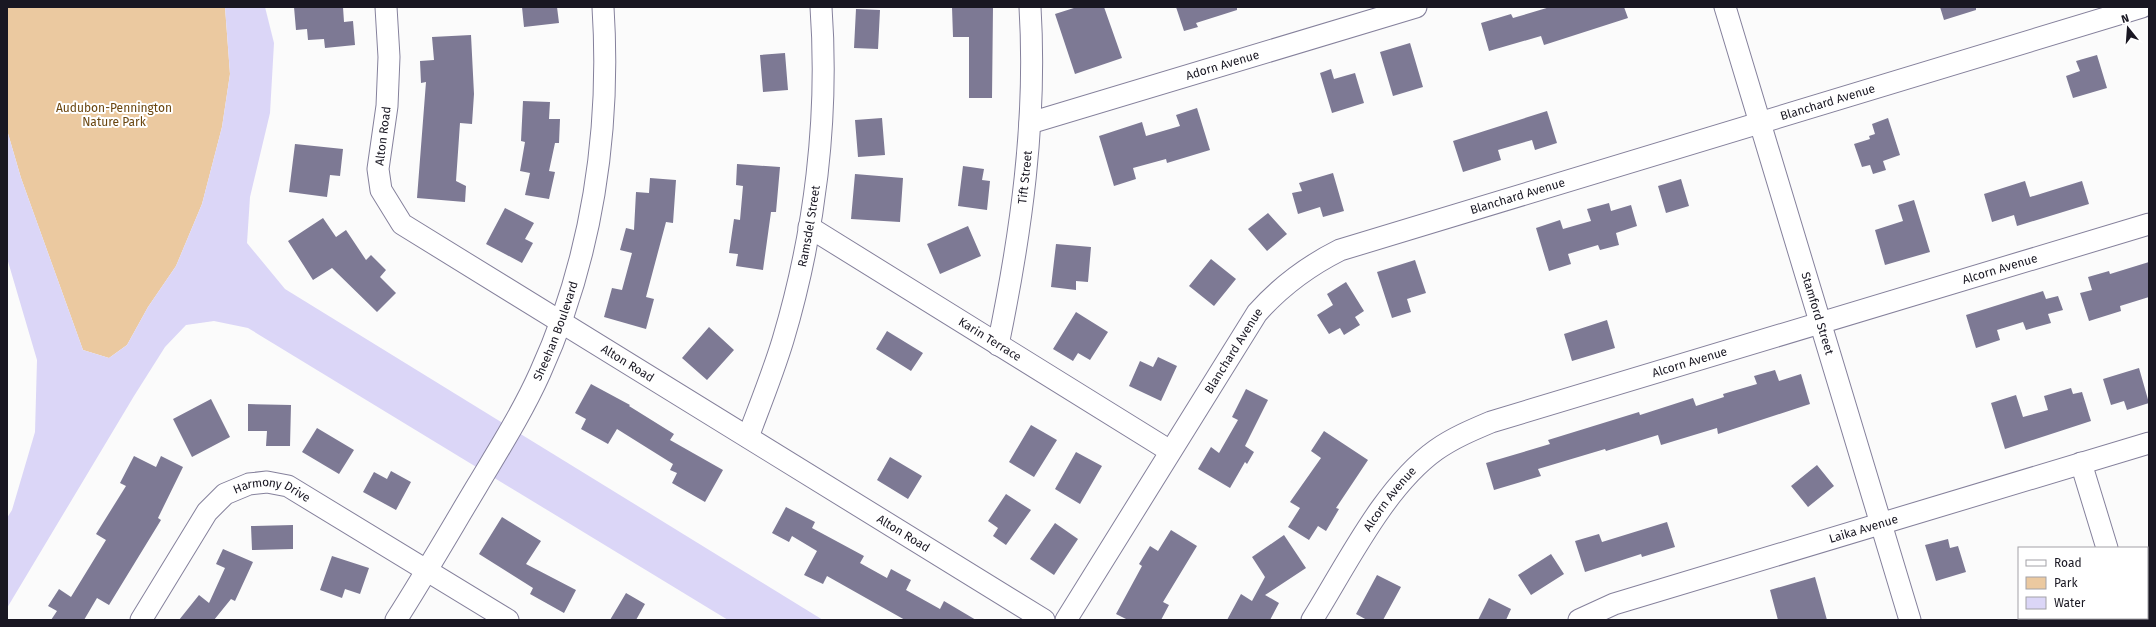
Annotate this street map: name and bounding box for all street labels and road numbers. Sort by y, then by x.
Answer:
street label: Adorn Avenue [1184,48,1261,83]
street label: Blanchard Avenue [1779,81,1877,123]
street label: Alton Road [372,106,394,166]
street label: Tift Street [1015,149,1035,205]
street label: Blanchard Avenue [1469,175,1567,217]
street label: Ramsdel Street [795,184,823,268]
street label: Alcorn Avenue [1961,251,2039,287]
street label: Stamford Street [1798,270,1837,357]
street label: Sheehan Boulevard [530,279,581,383]
street label: Blanchard Avenue [1202,305,1265,396]
street label: Karin Terrace [956,315,1024,364]
street label: Alton Road [599,342,657,385]
street label: Alcorn Avenue [1650,344,1729,380]
street label: Alcorn Avenue [1361,464,1419,534]
street label: Harmony Drive [231,475,313,505]
street label: Alton Road [874,512,932,555]
street label: Laika Avenue [1827,512,1900,546]

